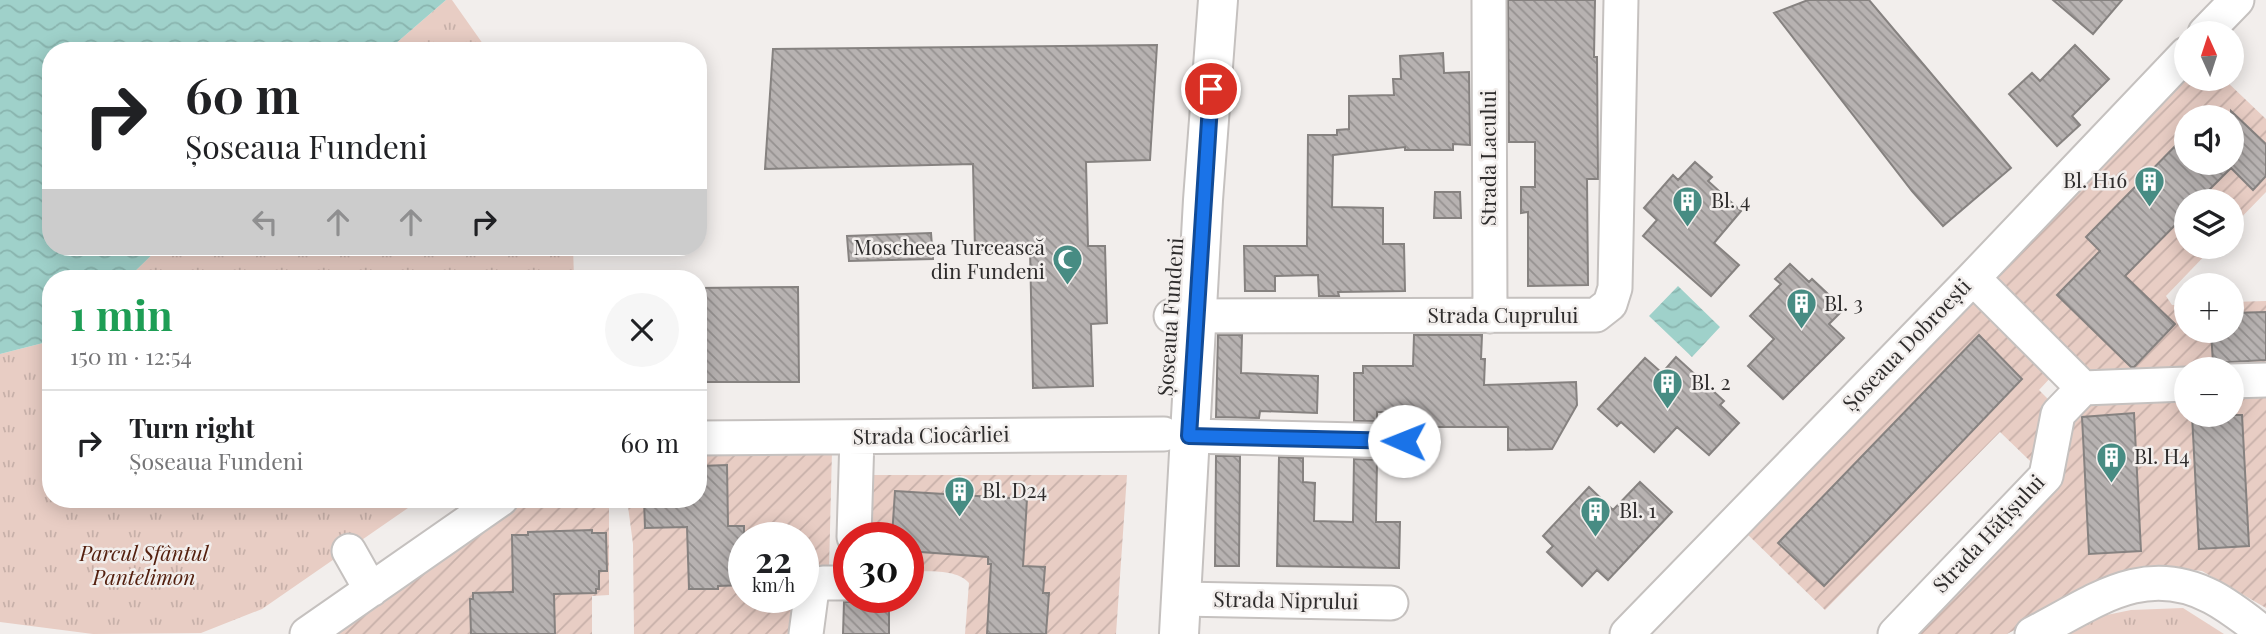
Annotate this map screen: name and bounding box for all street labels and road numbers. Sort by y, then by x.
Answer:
street label: Strada Lacului [1473,90,1501,226]
street label: Șoseaua Fundeni [1149,236,1190,397]
street label: Șoseaua Dobroești [1835,271,1977,416]
street label: Strada Cuprului [1428,300,1578,328]
street label: Strada Ciocârliei [852,419,1010,449]
street label: Strada Hățișului [1925,468,2050,598]
street label: Strada Niprului [1213,584,1359,614]

